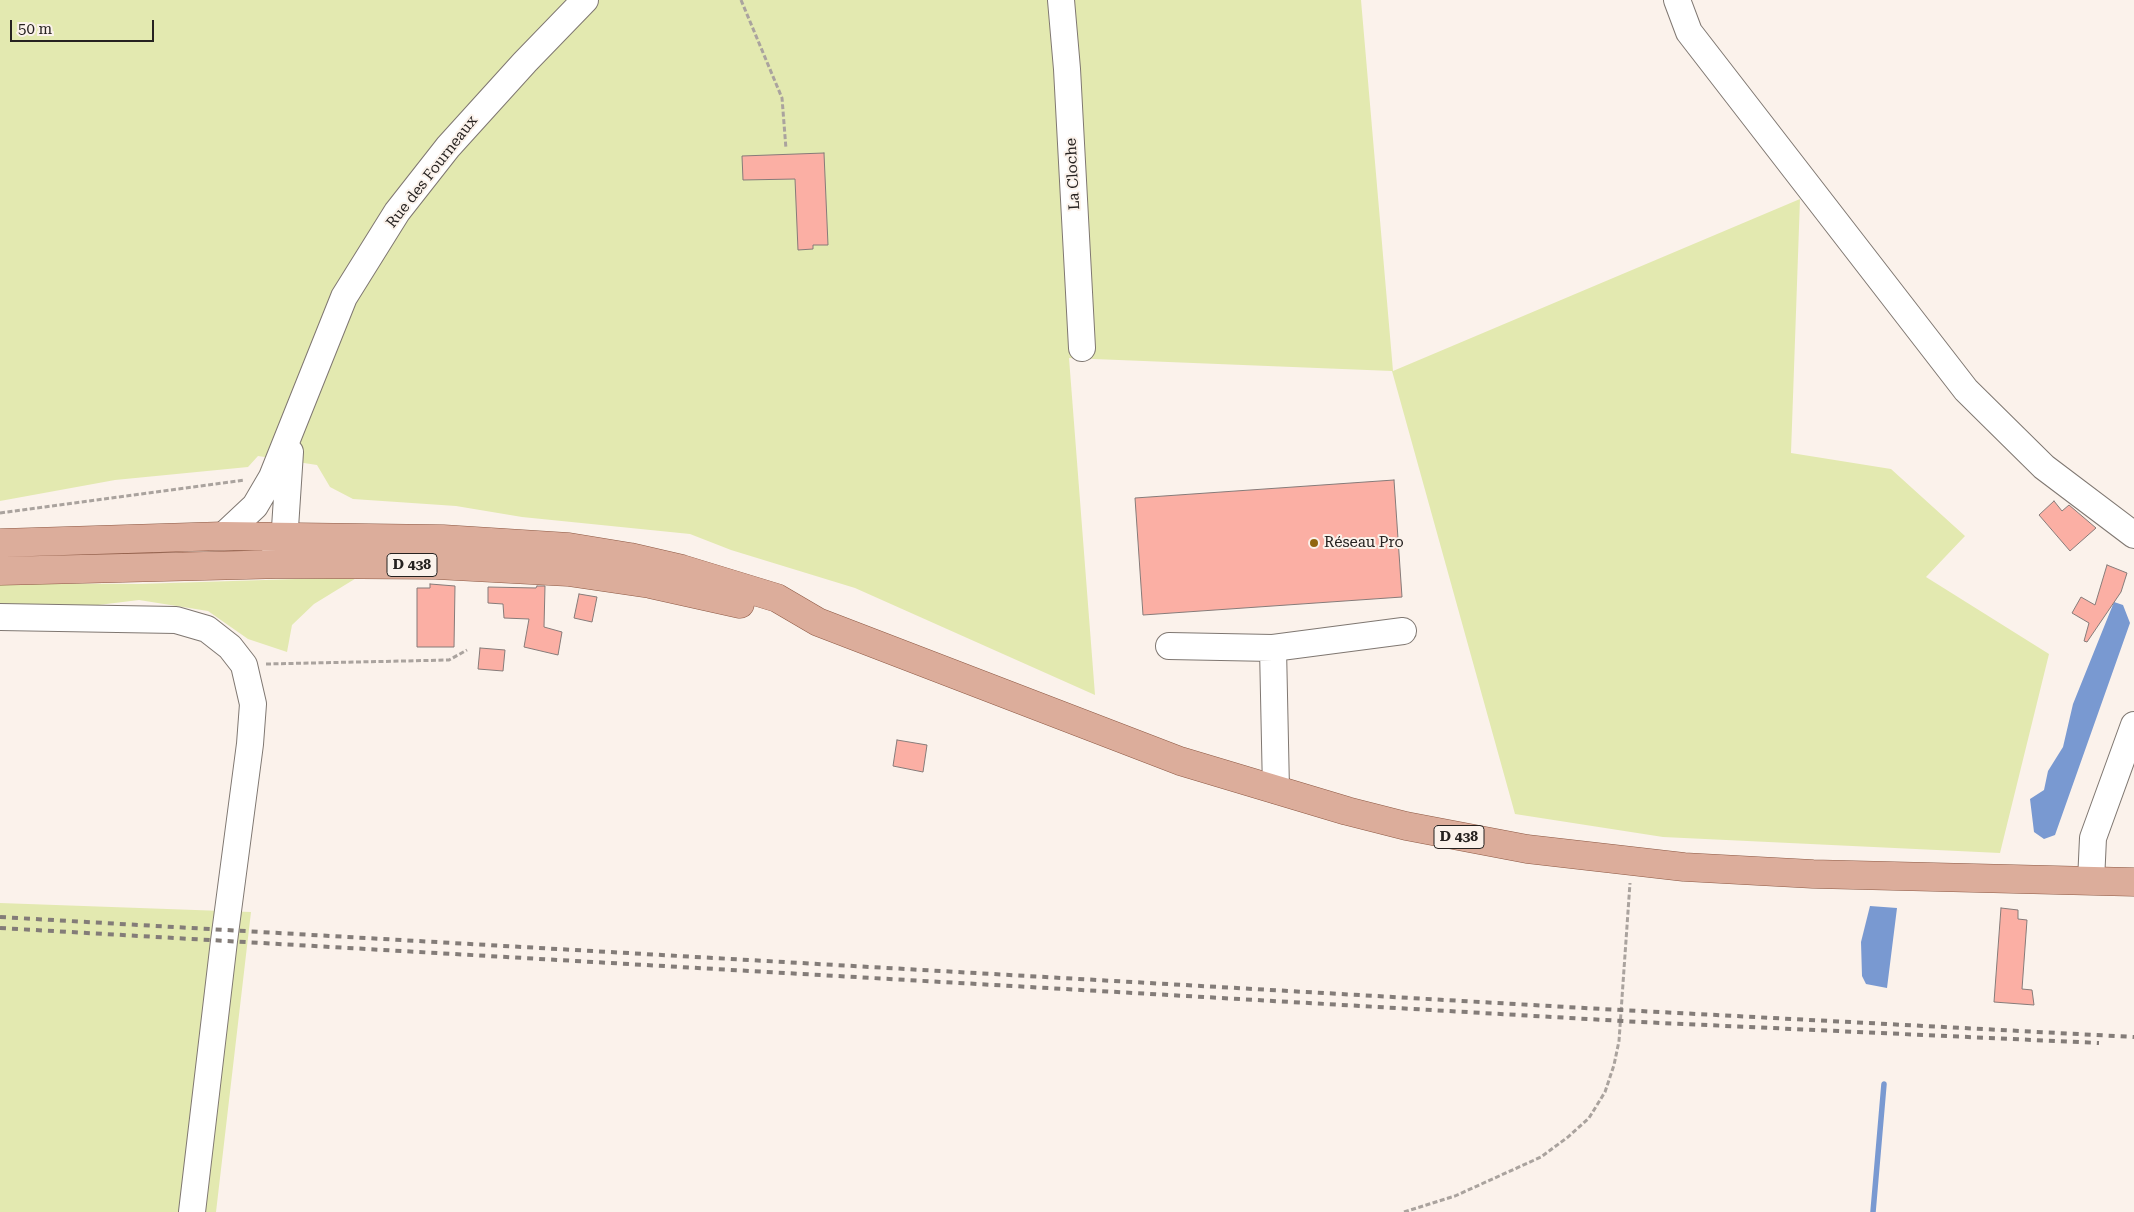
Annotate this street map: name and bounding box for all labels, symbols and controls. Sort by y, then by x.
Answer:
scale bar [12,10,156,42]
text: 50 m [18,20,52,38]
street label: Rue des Fourneaux [383,112,481,232]
street label: La Cloche [1062,137,1084,211]
place label: Réseau Pro [1324,534,1404,552]
marker: Réseau Pro [1308,537,1320,549]
road number: D 438 [387,554,437,576]
road number: D 438 [1434,826,1484,849]

